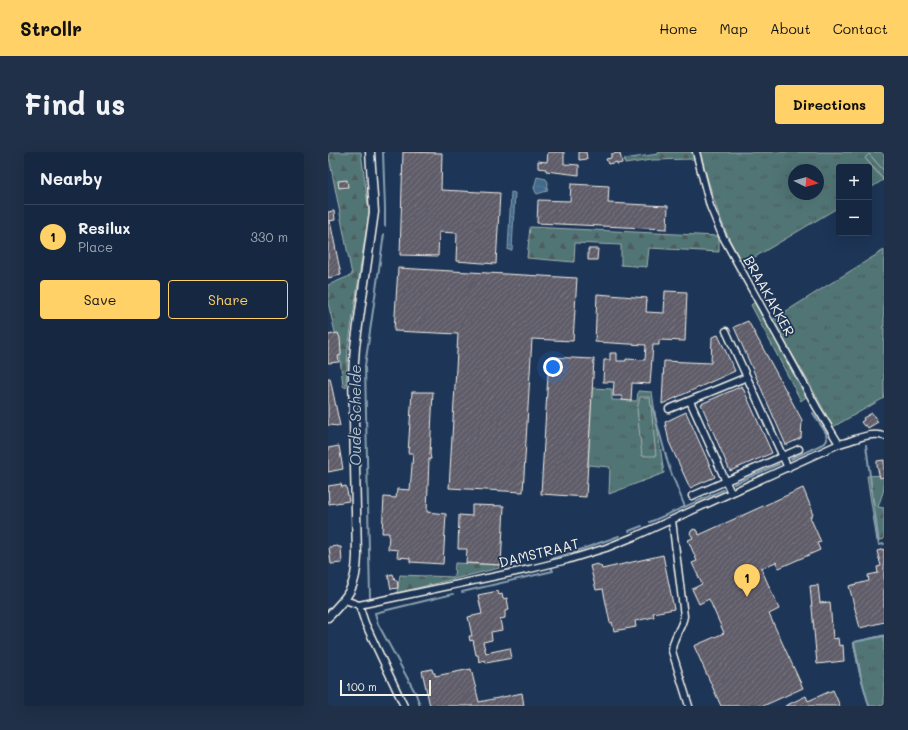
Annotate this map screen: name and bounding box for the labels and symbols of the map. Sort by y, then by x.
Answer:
north arrow [788,164,824,200]
street label: BRAAKAKKER [739,252,799,339]
your location [543,357,563,377]
water label: Oude Schelde [345,364,365,466]
street label: DAMSTRAAT [497,533,581,572]
pin: 1 [734,564,760,597]
scale bar [340,678,431,697]

